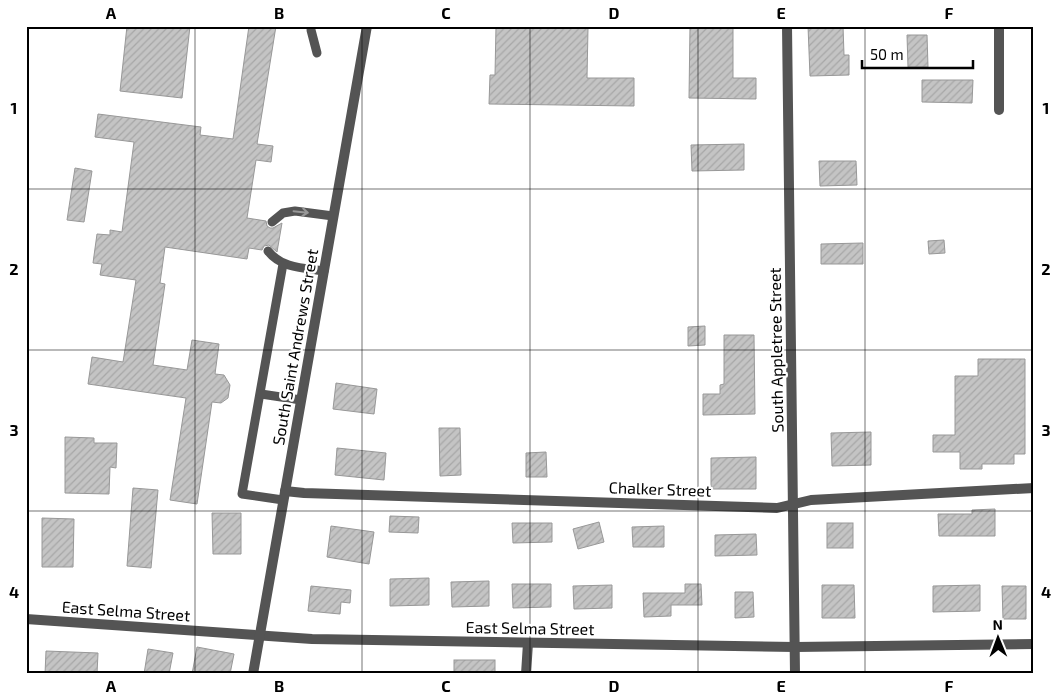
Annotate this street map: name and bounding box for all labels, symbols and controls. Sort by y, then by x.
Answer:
text: A [106,3,117,22]
text: B [274,3,284,22]
text: C [441,3,451,22]
text: D [609,3,620,22]
text: E [776,3,786,22]
text: F [945,3,954,22]
scale bar [862,38,974,70]
text: 50 m [870,45,904,63]
text: 1 [11,98,17,117]
text: 1 [1043,98,1049,117]
one-way arrow [293,207,309,217]
street label: South Saint Andrews Street [268,247,321,447]
text: 2 [9,259,19,278]
text: 2 [1041,259,1051,278]
street label: South Appletree Street [765,267,786,433]
text: 3 [9,420,19,439]
text: 3 [1041,420,1051,439]
street label: Chalker Street [608,477,712,500]
text: 4 [9,582,19,601]
text: 4 [1041,582,1051,601]
street label: East Selma Street [61,597,191,624]
north arrow [972,612,1022,662]
text: N [993,616,1003,633]
street label: East Selma Street [466,617,595,638]
text: A [106,676,117,695]
text: B [274,676,284,695]
text: C [441,676,451,695]
text: D [609,676,620,695]
text: E [776,676,786,695]
text: F [945,676,954,695]

